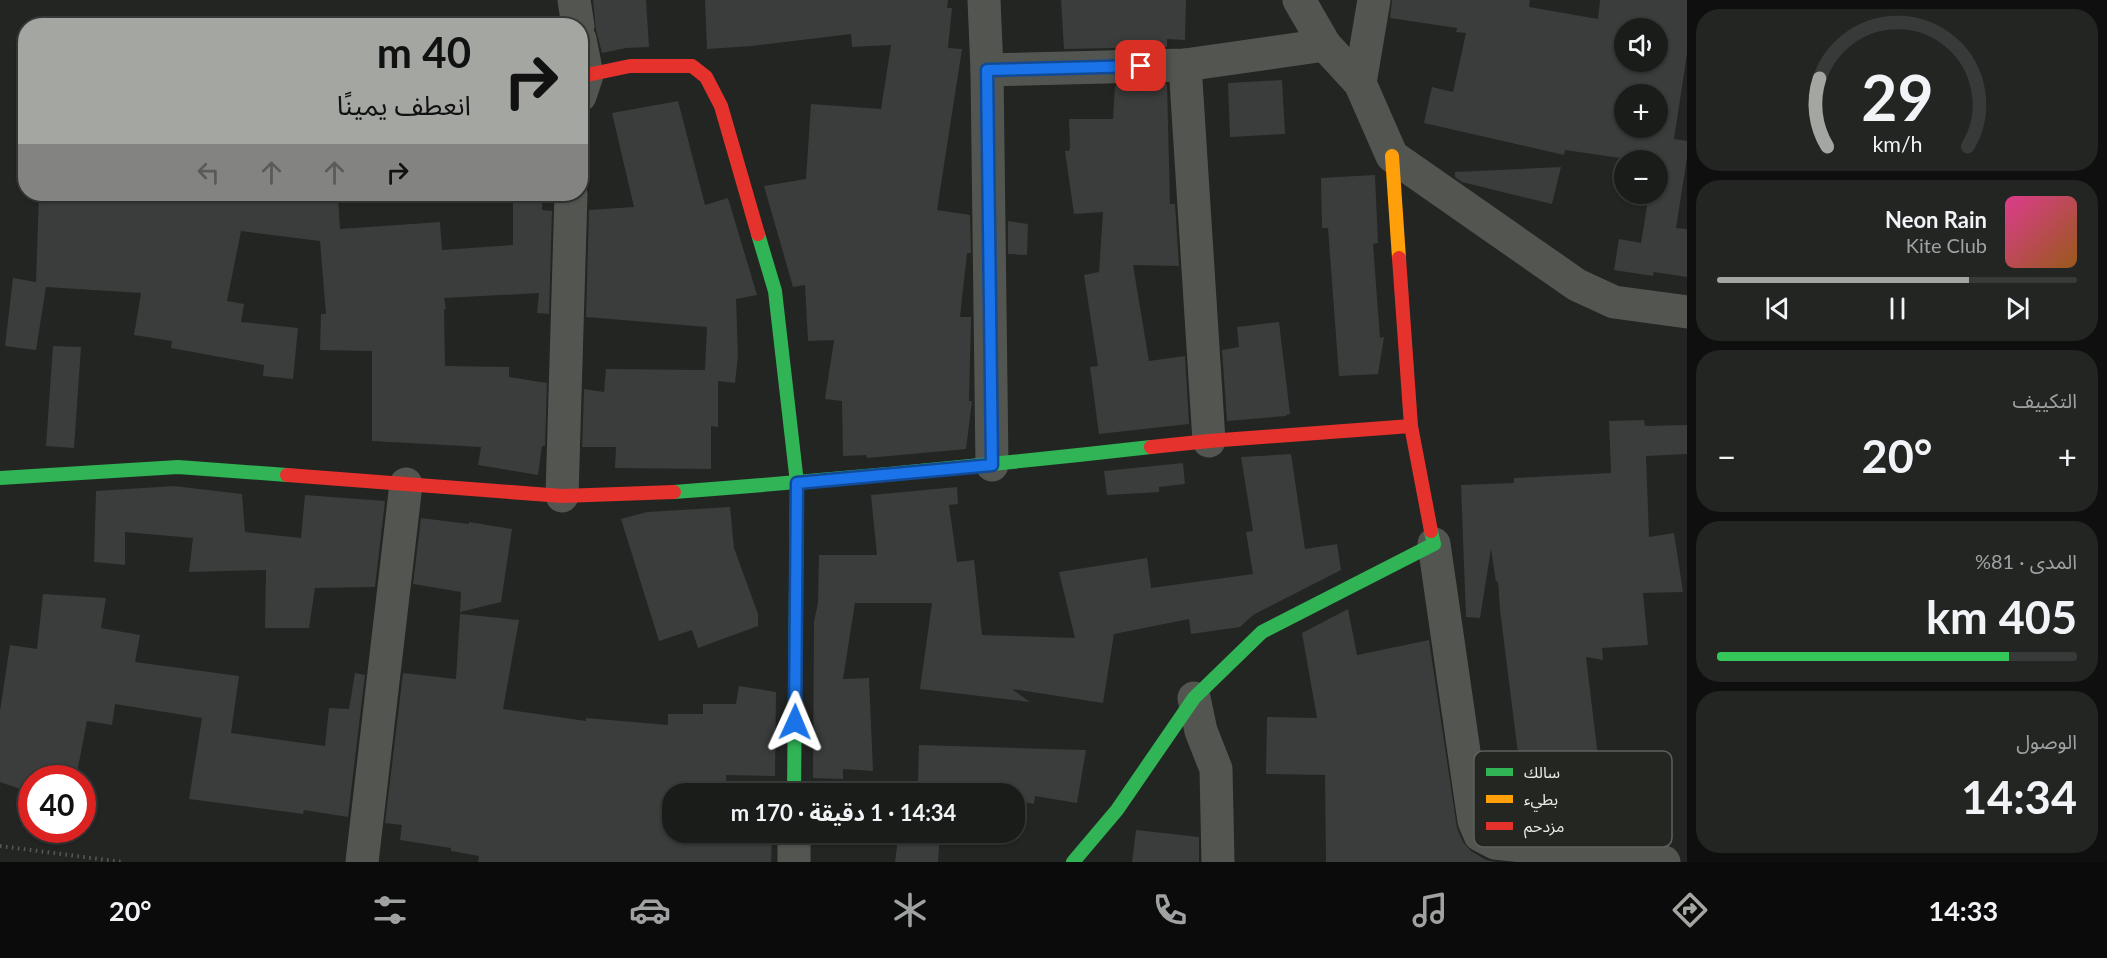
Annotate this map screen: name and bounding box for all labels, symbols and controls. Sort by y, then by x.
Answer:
map controls [1614,18,1668,204]
button: sound [1614,18,1668,72]
text: 40 m [377,27,471,77]
pin [1115,40,1166,91]
icon: right [492,42,570,120]
icon: arrive [1124,49,1157,82]
text: 29 [1861,59,1933,134]
button: + [1614,84,1668,138]
text: انعطف يمينًا [337,88,471,121]
text: km/h [1872,131,1922,157]
button: − [1614,150,1668,204]
icon: left [192,156,225,189]
icon: ahead [255,156,288,189]
icon: ahead [318,156,351,189]
icon: right [381,156,414,189]
text: Neon Rain [1885,206,1987,233]
text: Kite Club [1906,233,1987,257]
icon: previous [1761,292,1794,325]
icon: pause [1881,292,1914,325]
icon: next [2001,292,2034,325]
text: التكييف [2013,388,2077,412]
text: 20° [1862,429,1932,483]
text: − [1717,436,1736,476]
text: + [2058,436,2077,476]
text: المدى · 81% [1975,549,2077,573]
text: 405 km [1926,590,2077,644]
position arrow [763,690,827,754]
text: الوصول [2016,729,2077,753]
legend [1474,751,1672,847]
text: سالك [1524,762,1560,781]
speed limit sign: 40 [18,765,96,843]
text: 14:34 [1961,770,2077,824]
text: بطيء [1524,789,1558,812]
text: 14:34 · 1 دقيقة · 170 m [731,799,956,826]
text: مزدحم [1524,816,1564,839]
icon: filters [369,889,411,931]
icon: car [629,889,671,931]
icon: climate [889,889,931,931]
icon: phone [1149,889,1191,931]
icon: music [1409,889,1451,931]
icon: directions [1669,889,1711,931]
text: 20° [109,894,152,927]
text: 14:33 [1928,894,1998,927]

